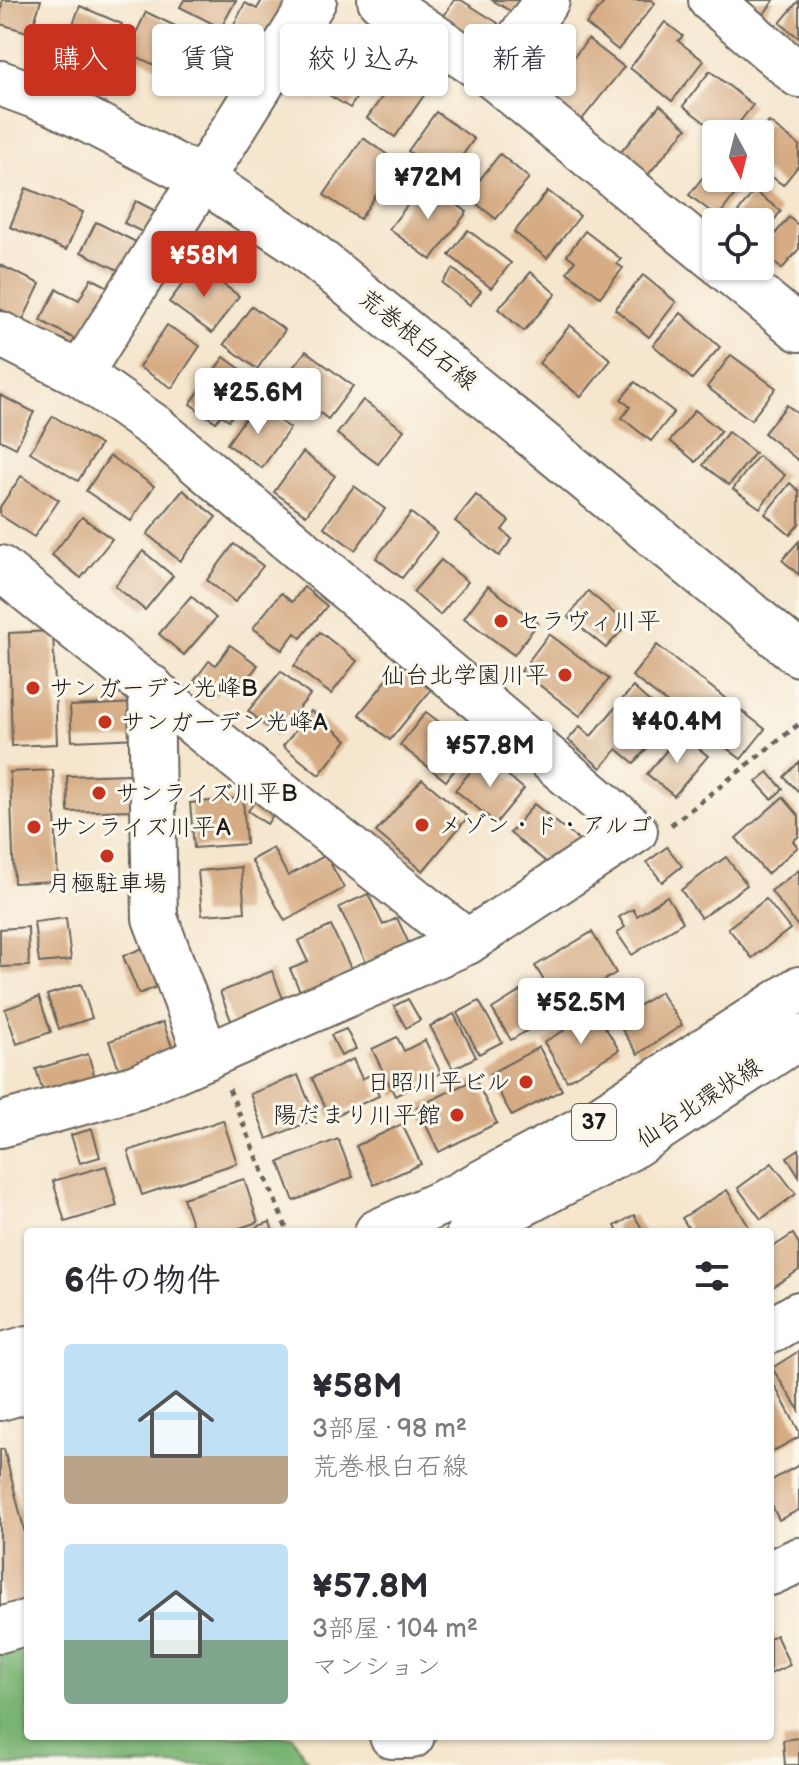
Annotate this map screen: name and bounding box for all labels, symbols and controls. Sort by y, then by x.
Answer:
chip: 購入 [24,24,136,96]
chip: 賃貸 [152,24,264,96]
chip: 絞り込み [280,24,448,96]
chip: 新着 [464,24,576,96]
north arrow [702,120,774,192]
map controls [702,120,774,280]
pin: ¥72M [381,153,475,221]
text: ¥72M [394,163,462,194]
button: locate [702,208,774,280]
pin: ¥58M [157,231,251,299]
text: ¥58M [169,241,239,272]
street label: 荒巻根白石線 [353,283,483,397]
pin: ¥25.6M [193,368,323,436]
text: ¥25.6M [213,378,303,409]
place label: セラヴィ川平 [517,607,661,636]
marker: セラヴィ川平 [492,612,510,630]
place label: 仙台北学園川平 [381,661,549,690]
marker: 仙台北学園川平 [556,666,574,684]
place label: サンガーデン光峰B [49,674,257,703]
marker: サンガーデン光峰B [24,679,42,697]
pin: ¥40.4M [612,697,742,765]
text: ¥40.4M [632,707,722,738]
place label: サンガーデン光峰A [121,708,328,737]
marker: サンガーデン光峰A [96,713,114,731]
pin: ¥57.8M [425,721,555,789]
text: ¥57.8M [445,731,535,762]
place label: サンライズ川平B [115,779,298,808]
marker: サンライズ川平B [90,784,108,802]
place label: メゾン・ド・アルゴ [438,811,653,840]
place label: サンライズ川平A [50,813,231,842]
marker: メゾン・ド・アルゴ [413,816,431,834]
marker: サンライズ川平A [25,818,43,836]
marker: 月極駐車場 [98,847,116,865]
place label: 月極駐車場 [47,869,167,898]
pin: ¥52.5M [516,978,646,1046]
text: ¥52.5M [536,988,626,1019]
street label: 仙台北環状線 [631,1052,767,1154]
place label: 日昭川平ビル [366,1068,510,1097]
marker: 日昭川平ビル [517,1073,535,1091]
place label: 陽だまり川平館 [273,1101,441,1130]
road number: 37 [572,1104,616,1140]
marker: 陽だまり川平館 [448,1106,466,1124]
icon: filters [690,1254,734,1298]
text: 6件の物件 [64,1260,221,1301]
text: ¥58M [312,1366,402,1407]
icon: home [128,1376,224,1472]
text: 3部屋 · 98 m² [312,1414,467,1445]
text: 荒巻根白石線 [312,1452,468,1483]
text: ¥57.8M [312,1566,429,1607]
icon: home [128,1576,224,1672]
text: 3部屋 · 104 m² [312,1614,478,1645]
text: マンション [312,1652,441,1683]

